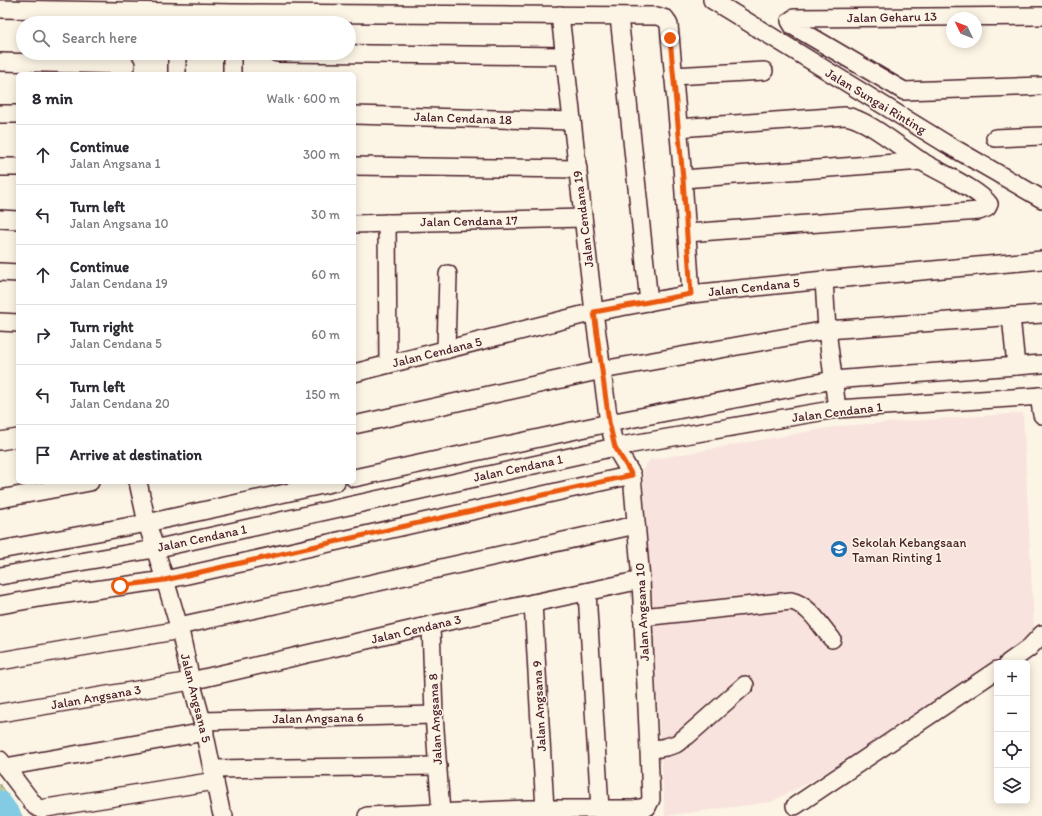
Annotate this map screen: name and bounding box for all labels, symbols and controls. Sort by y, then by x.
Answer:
street label: Jalan Geharu 13 [847,9,937,25]
north arrow [946,12,982,48]
search box [16,16,356,60]
icon: search [30,27,52,49]
text: Search here [62,29,137,47]
route end [661,29,679,47]
street label: Jalan Sungai Rinting [823,65,929,137]
text: 8 min [32,88,73,108]
text: Walk · 600 m [267,91,340,106]
street label: Jalan Cendana 18 [414,109,512,127]
text: Continue [70,138,129,156]
icon: ahead [32,144,54,166]
text: 300 m [303,147,340,162]
text: Jalan Angsana 1 [70,156,160,171]
street label: Jalan Cendana 19 [570,169,596,268]
text: Turn left [70,198,125,216]
icon: left [32,204,54,226]
text: 30 m [311,207,340,222]
street label: Jalan Cendana 17 [420,213,518,229]
text: Jalan Angsana 10 [70,216,168,231]
text: Continue [70,258,129,276]
icon: ahead [32,264,54,286]
text: 60 m [311,267,340,282]
street label: Jalan Cendana 5 [708,275,801,299]
text: Jalan Cendana 19 [70,276,168,291]
text: Turn right [70,318,134,336]
icon: right [32,324,54,346]
text: 60 m [311,327,340,342]
street label: Jalan Cendana 5 [391,334,484,370]
text: Jalan Cendana 5 [70,336,162,351]
text: Turn left [70,378,125,396]
icon: left [32,384,54,406]
text: 150 m [305,387,340,402]
text: Jalan Cendana 20 [70,396,170,411]
street label: Jalan Cendana 1 [791,399,883,425]
icon: arrive [32,444,54,466]
text: Arrive at destination [70,446,202,464]
street label: Jalan Cendana 1 [472,451,564,485]
street label: Jalan Cendana 1 [156,521,248,555]
place label: Sekolah Kebangsaan Taman Rinting 1 [852,535,967,565]
school or university icon: Sekolah Kebangsaan Taman Rinting 1 [829,539,849,559]
street label: Jalan Angsana 10 [632,562,652,662]
route start [111,577,129,595]
street label: Jalan Cendana 3 [369,611,463,647]
street label: Jalan Angsana 5 [178,652,214,744]
street label: Jalan Angsana 9 [529,660,549,752]
map controls [994,660,1030,804]
button: + [994,660,1030,696]
street label: Jalan Angsana 8 [425,673,445,765]
street label: Jalan Angsana 3 [50,682,142,712]
button: − [994,696,1030,732]
street label: Jalan Angsana 6 [272,710,364,726]
button: locate [994,732,1030,768]
button: layers [994,768,1030,804]

